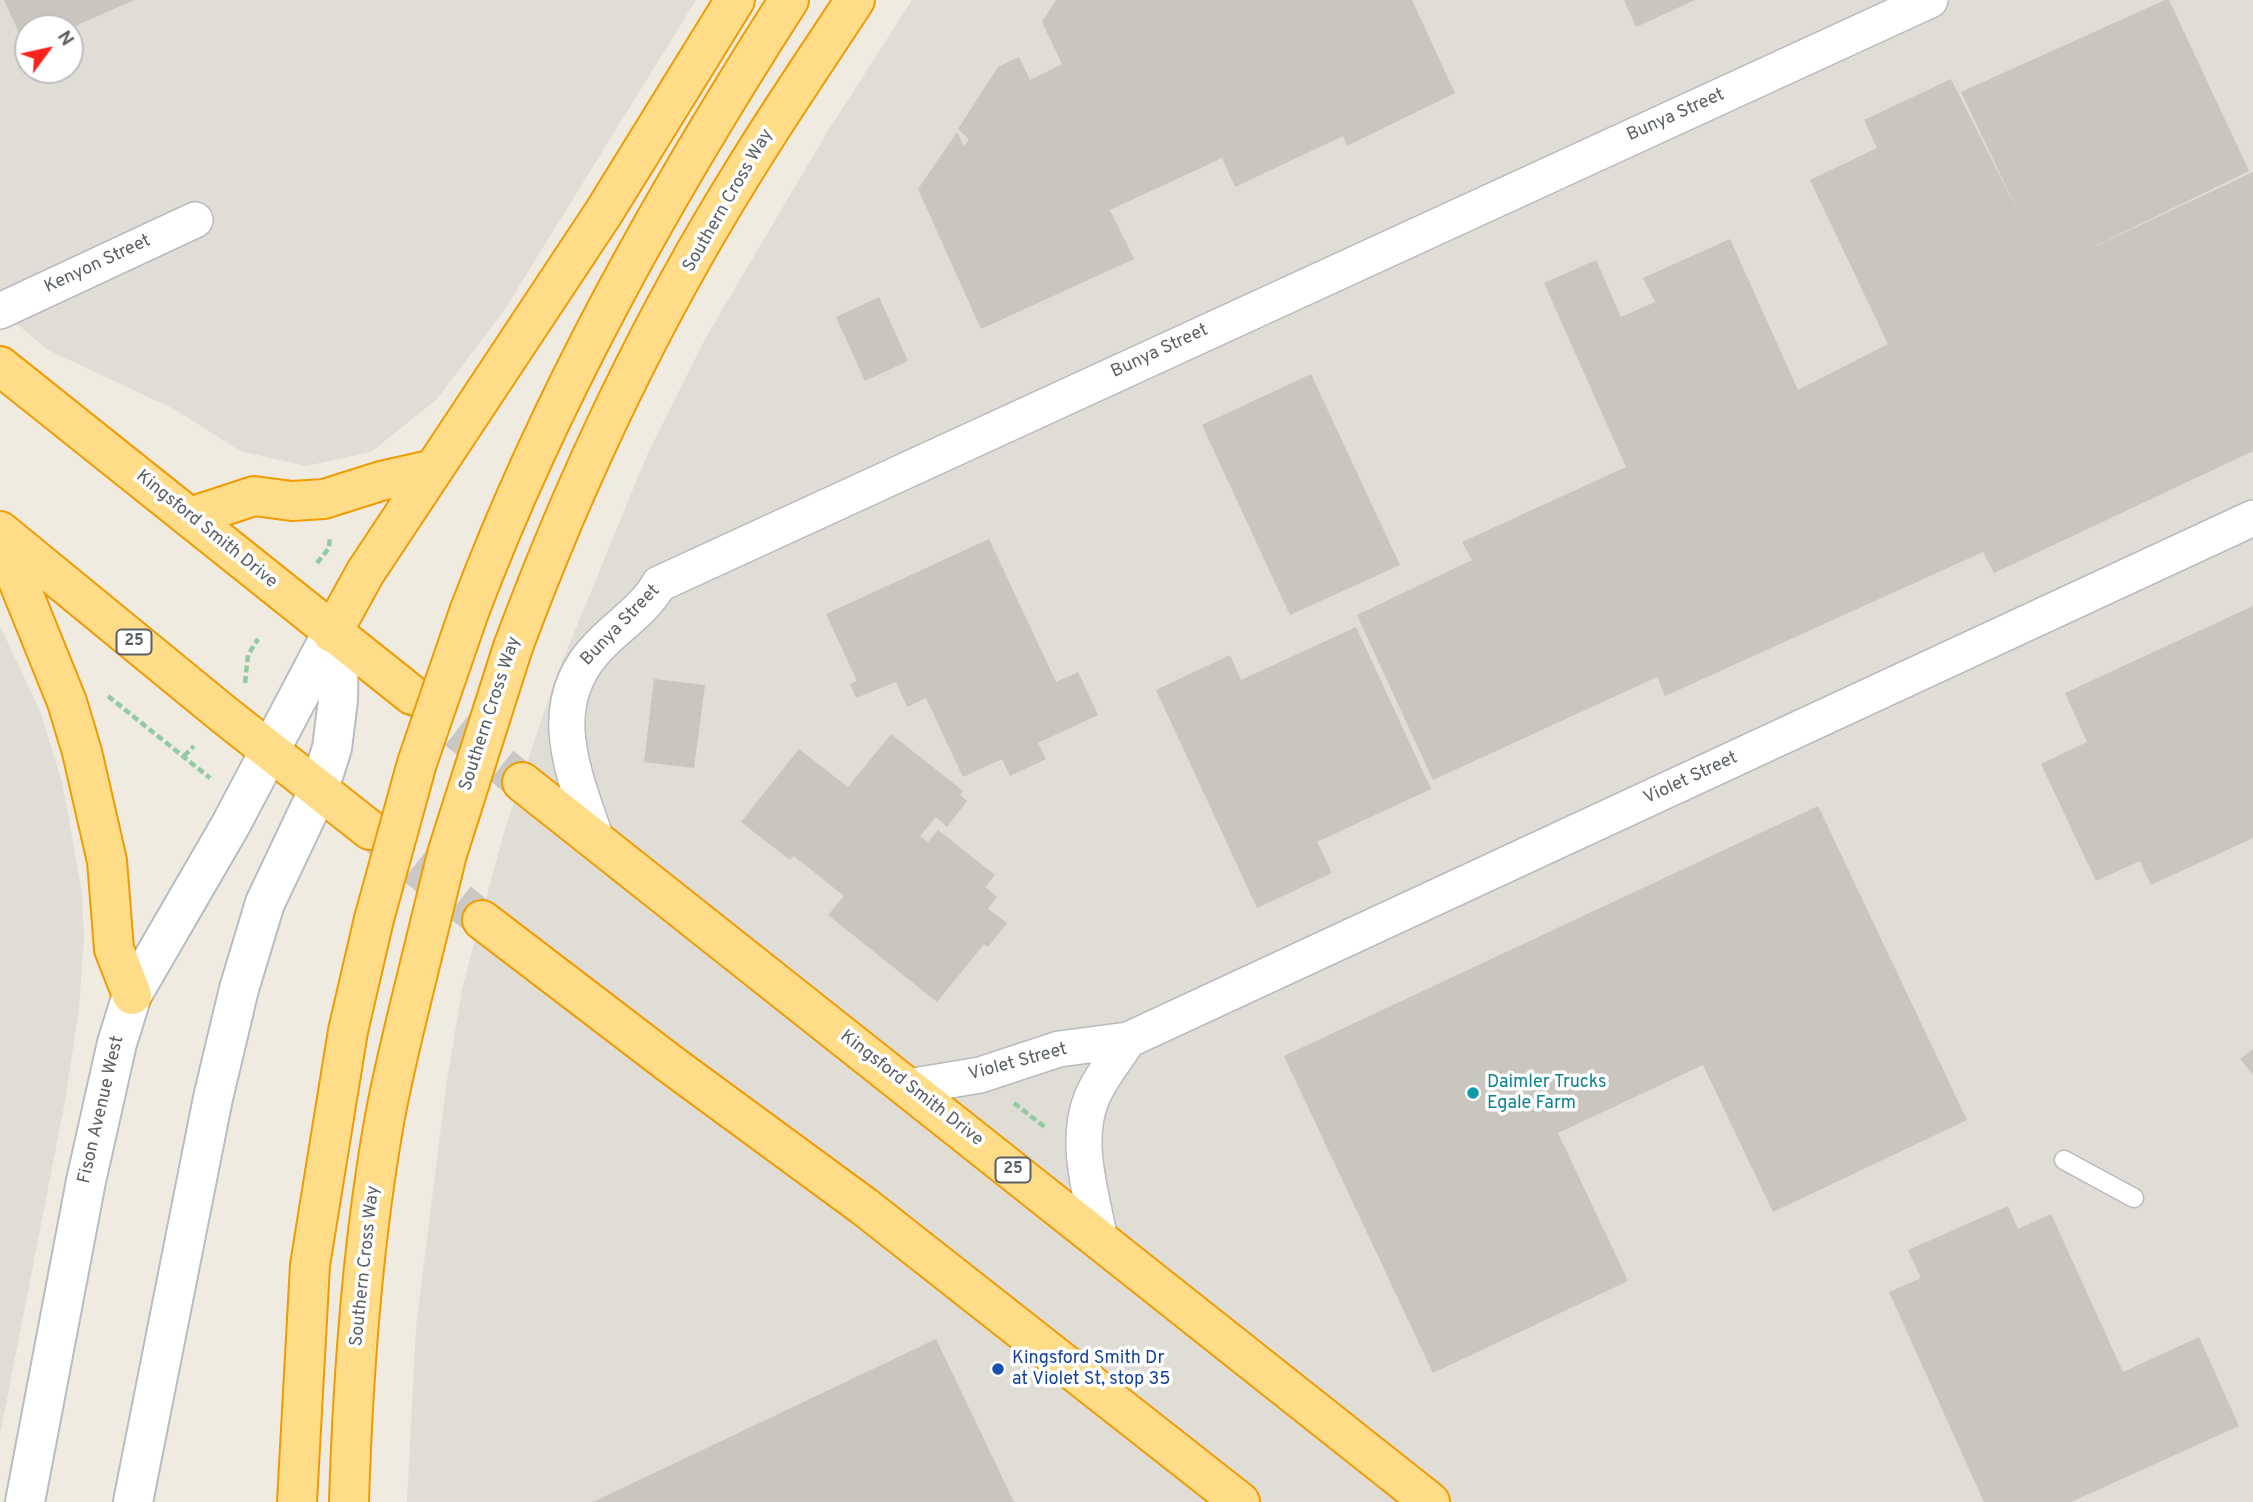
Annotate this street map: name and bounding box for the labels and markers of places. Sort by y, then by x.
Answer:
place label: Daimler Trucks Egale Farm [1487,1072,1606,1114]
marker: Daimler Trucks Egale Farm [1465,1085,1481,1101]
place label: Kingsford Smith Dr at Violet St, stop 35 [1012,1348,1170,1390]
marker: Kingsford Smith Dr at Violet St, stop 35 [990,1361,1006,1377]

